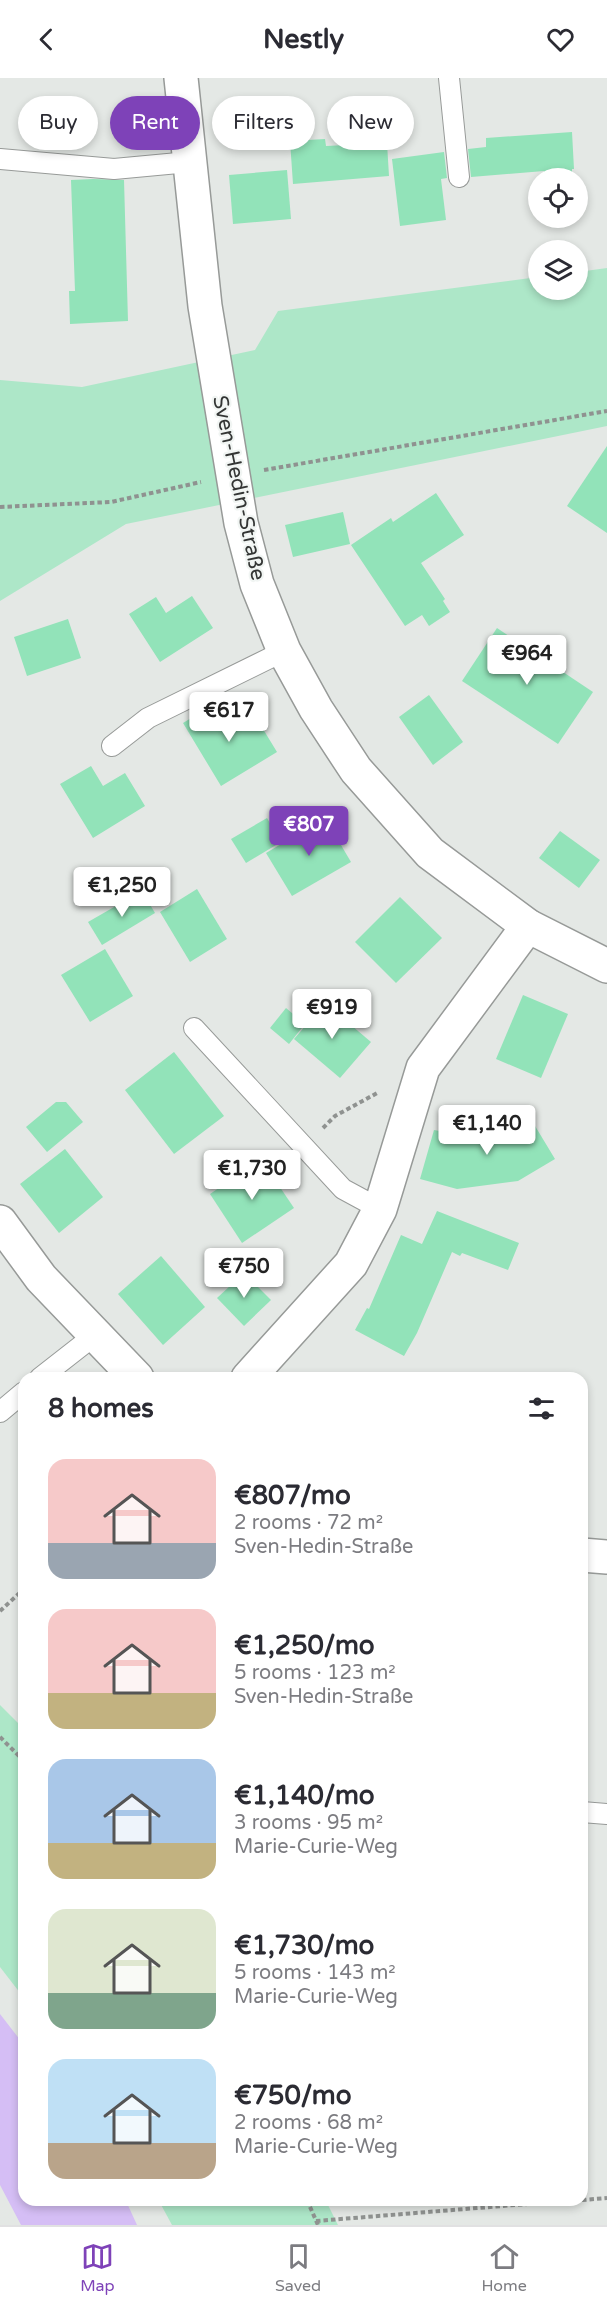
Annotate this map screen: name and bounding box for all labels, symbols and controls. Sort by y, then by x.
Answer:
icon: back [30,23,63,56]
text: Nestly [263,23,344,56]
icon: heart [544,23,577,56]
chip: Buy [18,96,98,150]
chip: Rent [110,96,200,150]
chip: Filters [212,96,315,150]
chip: New [327,96,414,150]
map controls [528,168,588,300]
button: locate [528,168,588,228]
button: layers [528,240,588,300]
street label: Sven-Hedin-Straße [207,393,271,583]
pin: €964 [491,635,563,686]
text: €964 [501,642,553,666]
pin: €617 [193,692,265,743]
text: €617 [203,699,255,723]
pin: €807 [273,806,345,857]
text: €807 [283,813,335,837]
pin: €1,250 [73,867,171,918]
text: €1,250 [87,874,157,898]
pin: €919 [296,989,368,1040]
text: €919 [306,996,358,1020]
pin: €1,140 [438,1105,536,1156]
text: €1,140 [452,1112,522,1136]
pin: €1,730 [203,1150,301,1201]
text: €1,730 [218,1157,286,1181]
pin: €750 [208,1248,280,1299]
text: €750 [218,1255,270,1279]
icon: filters [525,1392,558,1425]
text: 8 homes [48,1393,154,1424]
text: €807/mo [234,1480,351,1511]
icon: home [96,1483,168,1555]
text: 2 rooms · 72 m² [234,1511,383,1535]
text: Sven-Hedin-Straße [234,1535,413,1559]
text: €1,250/mo [234,1630,375,1661]
icon: home [96,1633,168,1705]
text: 5 rooms · 123 m² [234,1661,396,1685]
text: Sven-Hedin-Straße [234,1685,413,1709]
text: €1,140/mo [234,1780,375,1811]
icon: home [96,1783,168,1855]
text: 3 rooms · 95 m² [234,1811,383,1835]
text: Marie-Curie-Weg [234,1835,398,1859]
text: €1,730/mo [234,1930,374,1961]
icon: home [96,1933,168,2005]
text: 5 rooms · 143 m² [234,1961,396,1985]
text: Marie-Curie-Weg [234,1985,398,2009]
text: €750/mo [234,2080,352,2111]
icon: home [96,2083,168,2155]
text: 2 rooms · 68 m² [234,2111,383,2135]
text: Marie-Curie-Weg [234,2135,398,2159]
tab: Map [80,2240,115,2296]
tab: Saved [275,2240,321,2296]
tab: Home [482,2240,527,2296]

